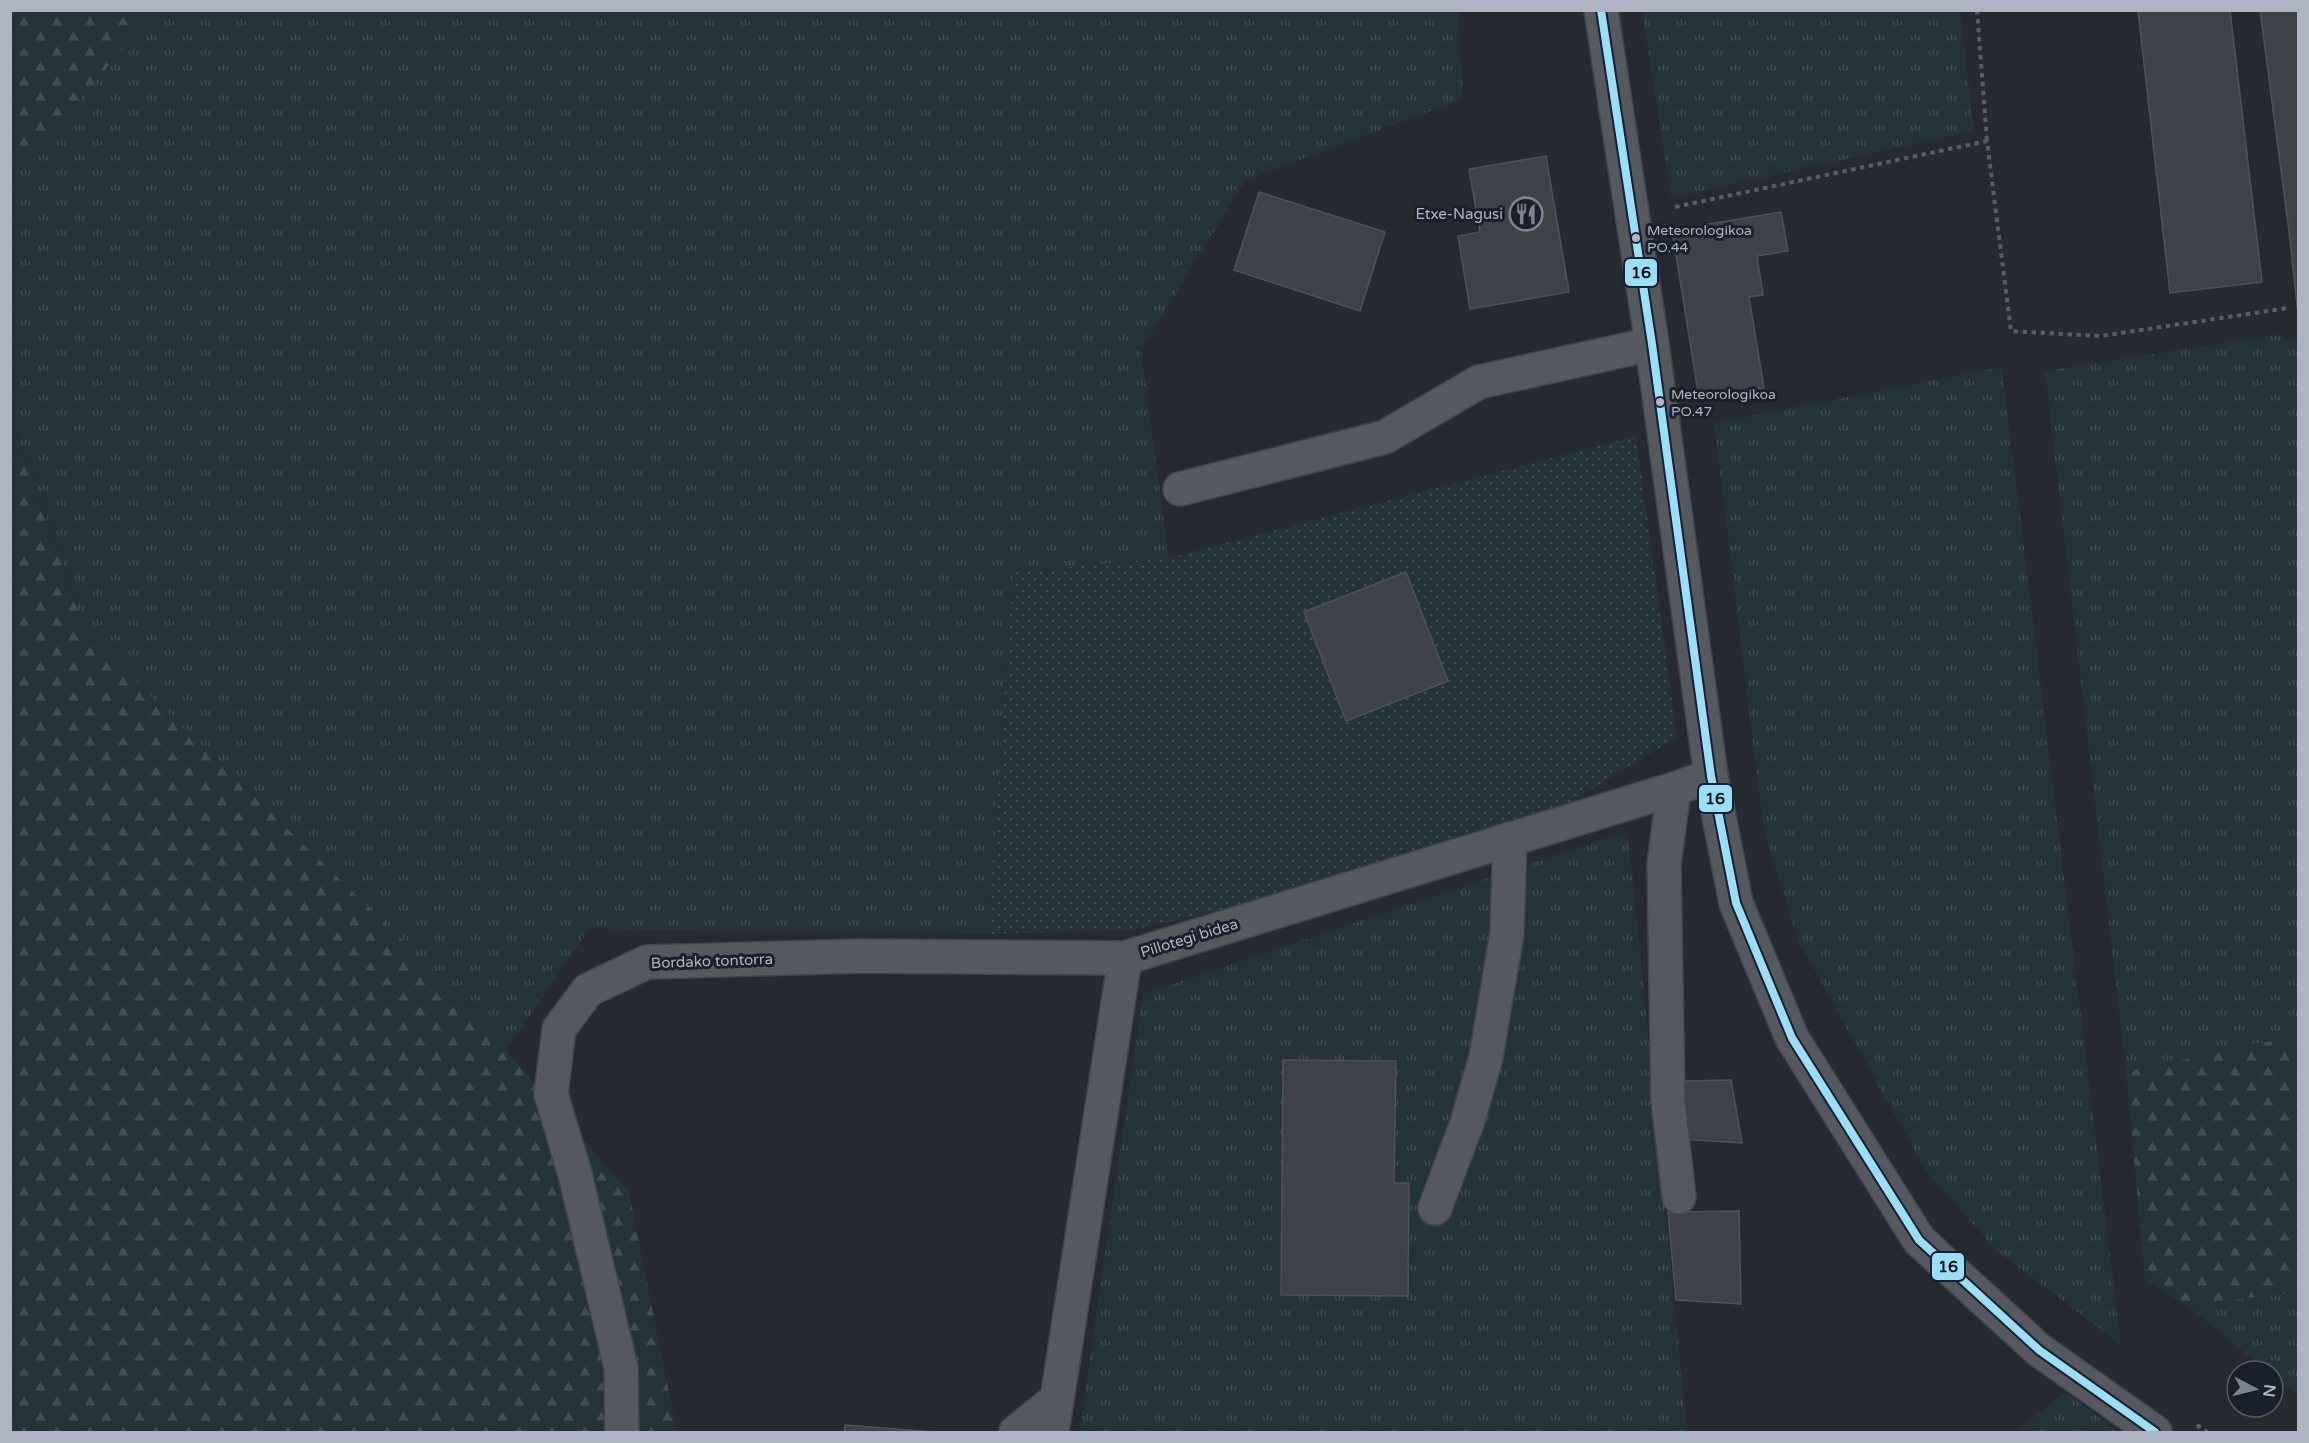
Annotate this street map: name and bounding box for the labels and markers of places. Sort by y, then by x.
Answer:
restaurant icon: Etxe-Nagusi [1508,196,1544,232]
place label: Etxe-Nagusi [1415,205,1503,223]
place label: Meteorologikoa PO.44 [1647,222,1752,256]
marker: Meteorologikoa PO.44 [1630,232,1642,244]
place label: Meteorologikoa PO.47 [1671,386,1776,420]
marker: Meteorologikoa PO.47 [1654,396,1666,408]

